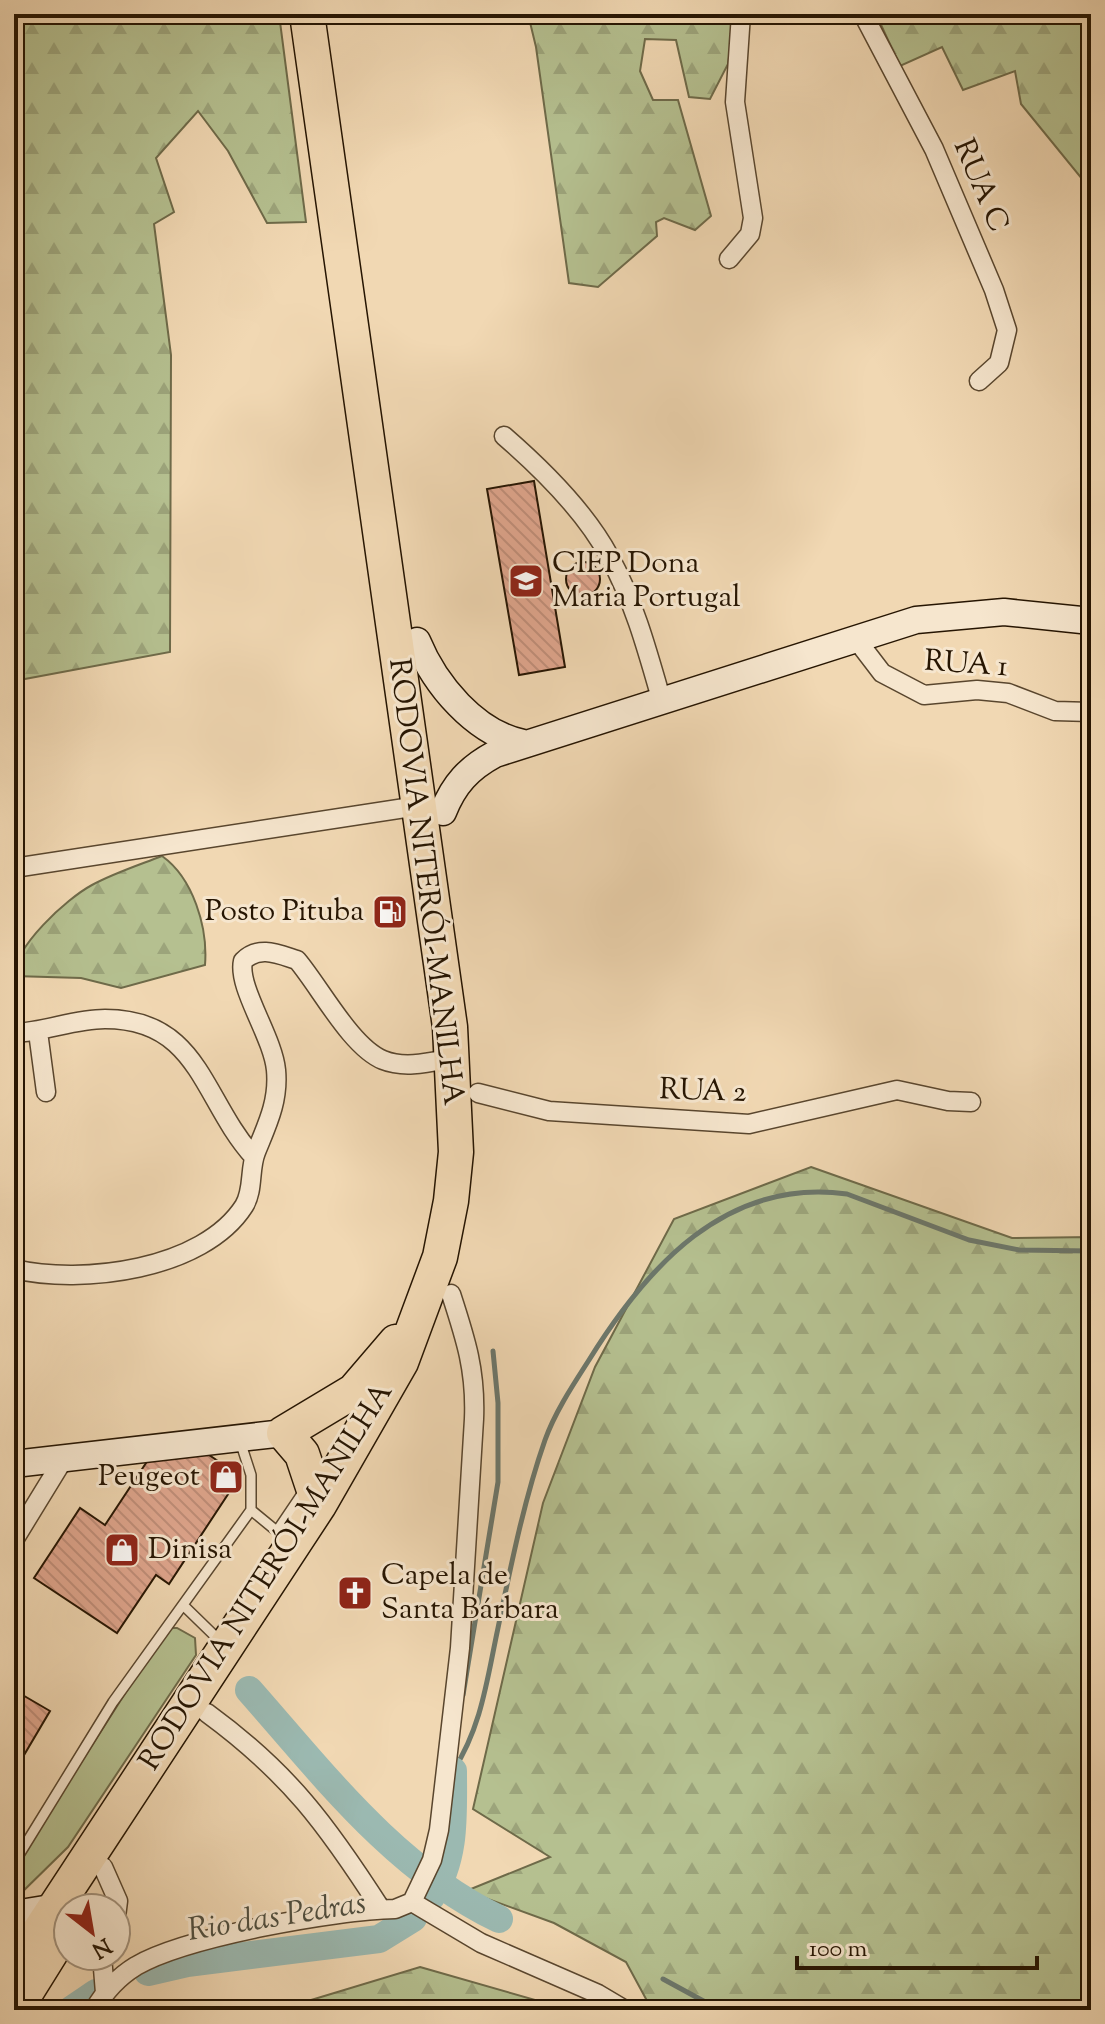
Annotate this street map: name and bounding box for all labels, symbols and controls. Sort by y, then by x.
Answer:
street label: RUA C [941,133,1019,239]
place label: CIEP Dona Maria Portugal [552,543,741,620]
school or university icon: CIEP Dona Maria Portugal [507,562,545,600]
street label: RUA 1 [923,641,1009,689]
street label: RODOVIA NITERÓI-MANILHA [376,656,474,1108]
place label: Posto Pituba [205,891,364,934]
fuel station icon: Posto Pituba [371,893,409,931]
street label: RUA 2 [659,1069,747,1115]
street label: RODOVIA NITERÓI-MANILHA [129,1375,405,1779]
place label: Peugeot [98,1456,200,1499]
shop icon: Peugeot [207,1458,245,1496]
place label: Dinisa [148,1529,232,1572]
shop icon: Dinisa [103,1531,141,1569]
place label: Capela de Santa Bárbara [381,1555,559,1632]
church icon: Capela de Santa Bárbara [336,1574,374,1612]
water label: Rio das Pedras [185,1881,369,1955]
north arrow [52,1892,132,1972]
scale bar [797,1920,1037,1970]
text: N [85,1928,117,1965]
text: 100 m [809,1933,867,1967]

